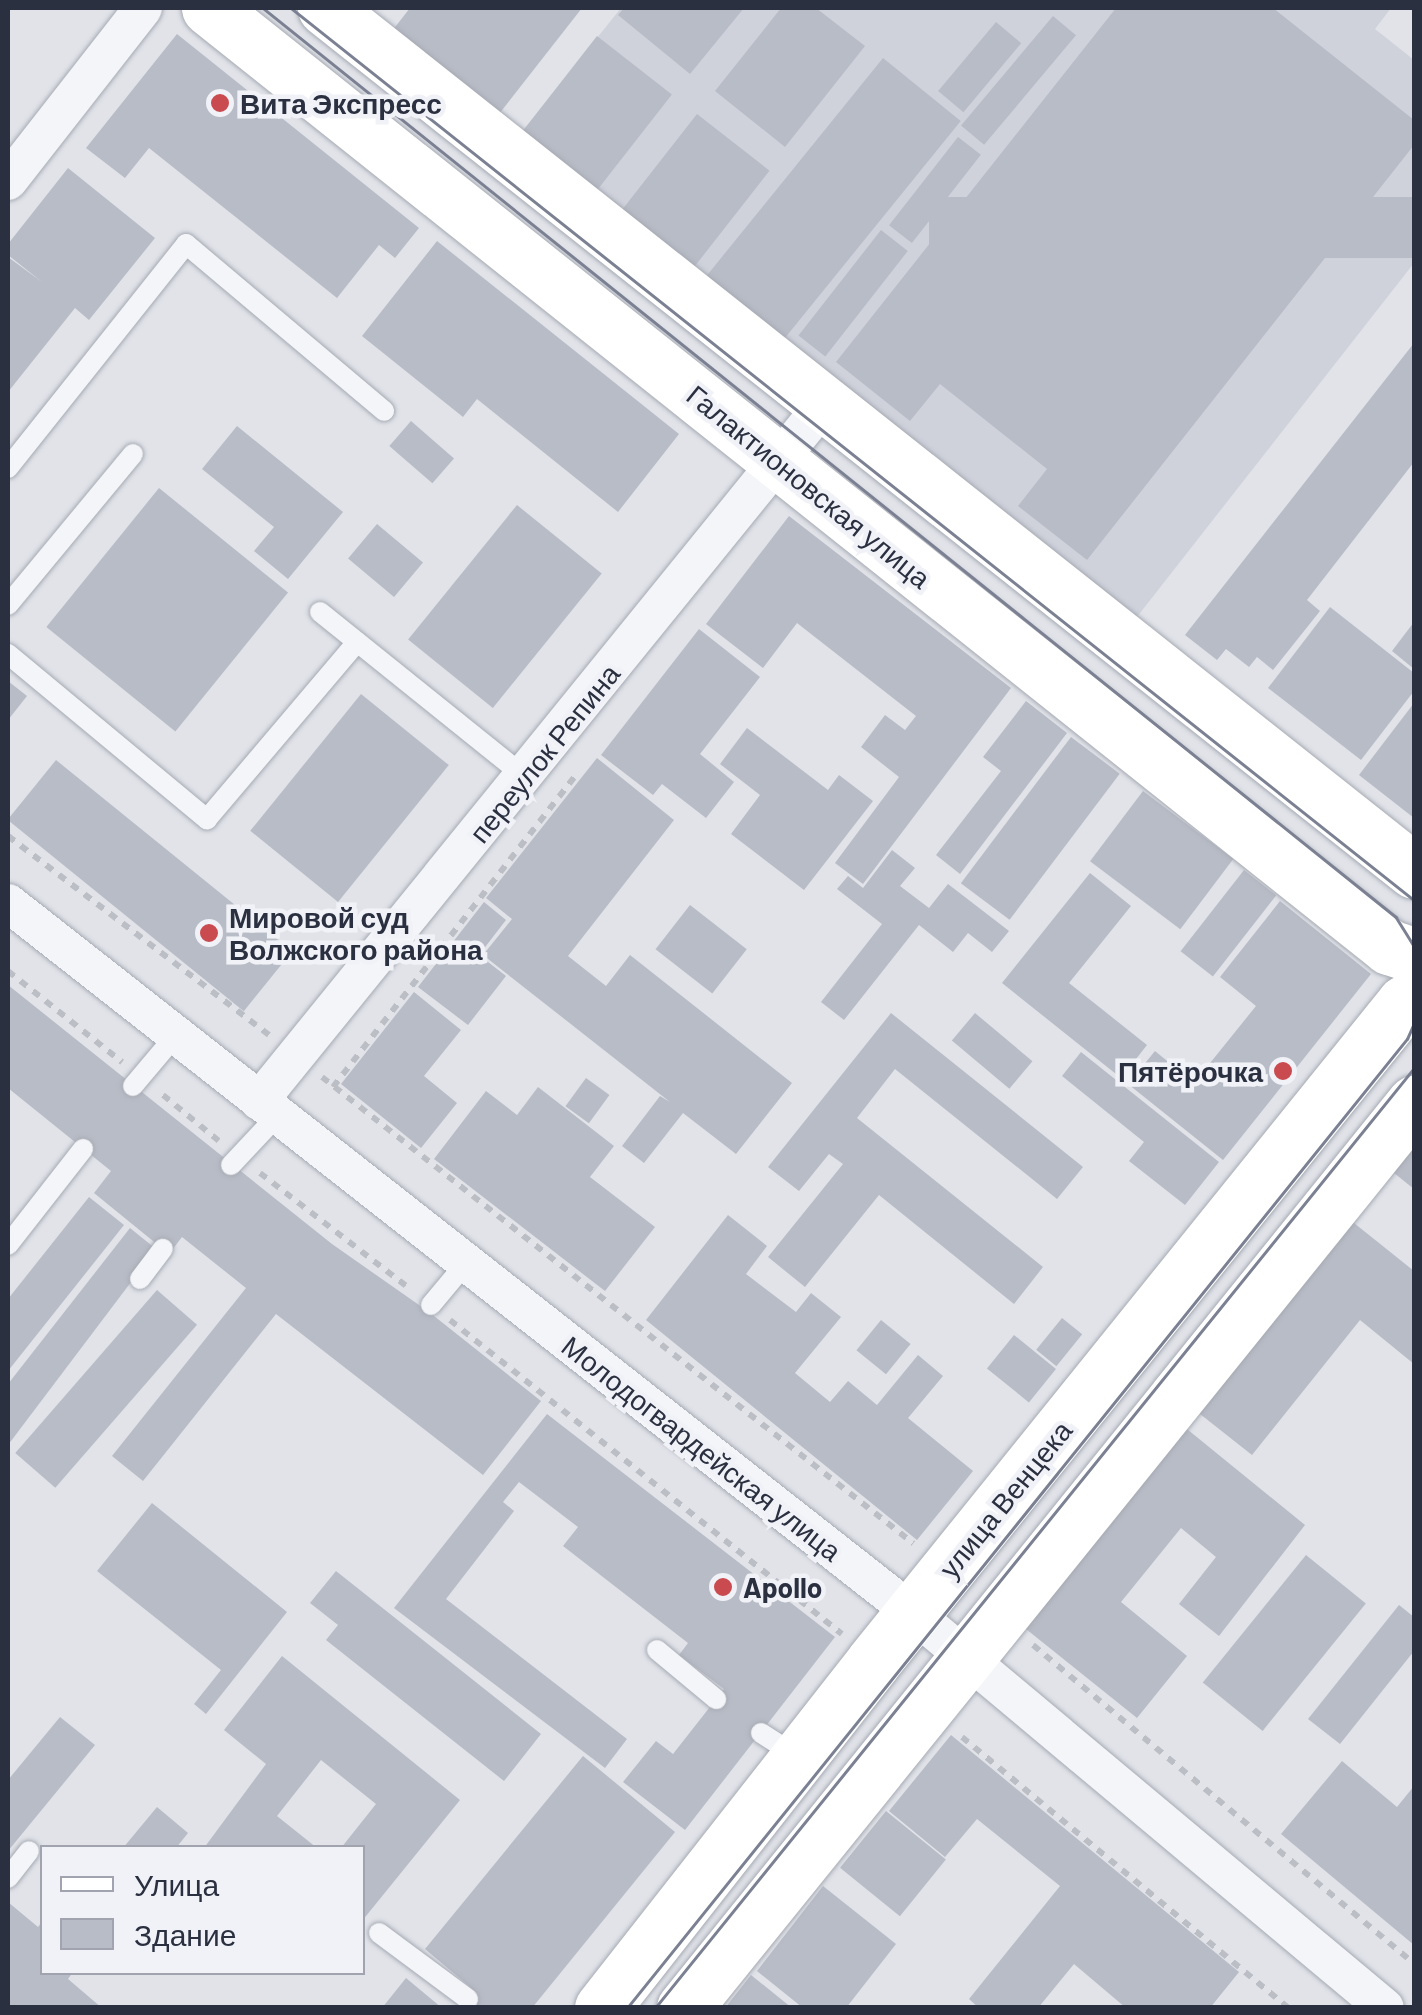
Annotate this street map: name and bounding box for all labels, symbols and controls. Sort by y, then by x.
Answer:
place label: Вита Экспресс [240,86,442,120]
marker: Вита Экспресс [209,92,231,114]
street label: Галактионовская улица [681,377,937,595]
street label: переулок Репина [462,657,626,849]
place label: Мировой суд Волжского района [229,900,483,966]
marker: Мировой суд Волжского района [198,922,220,944]
place label: Пятёрочка [1118,1054,1263,1088]
marker: Пятёрочка [1272,1060,1294,1082]
street label: Молодогвардейская улица [556,1329,848,1567]
street label: улица Венцека [932,1414,1078,1584]
place label: Apollo [743,1570,822,1604]
marker: Apollo [712,1576,734,1598]
legend [40,1845,365,1975]
text: Улица [134,1866,219,1902]
text: Здание [134,1916,236,1952]

